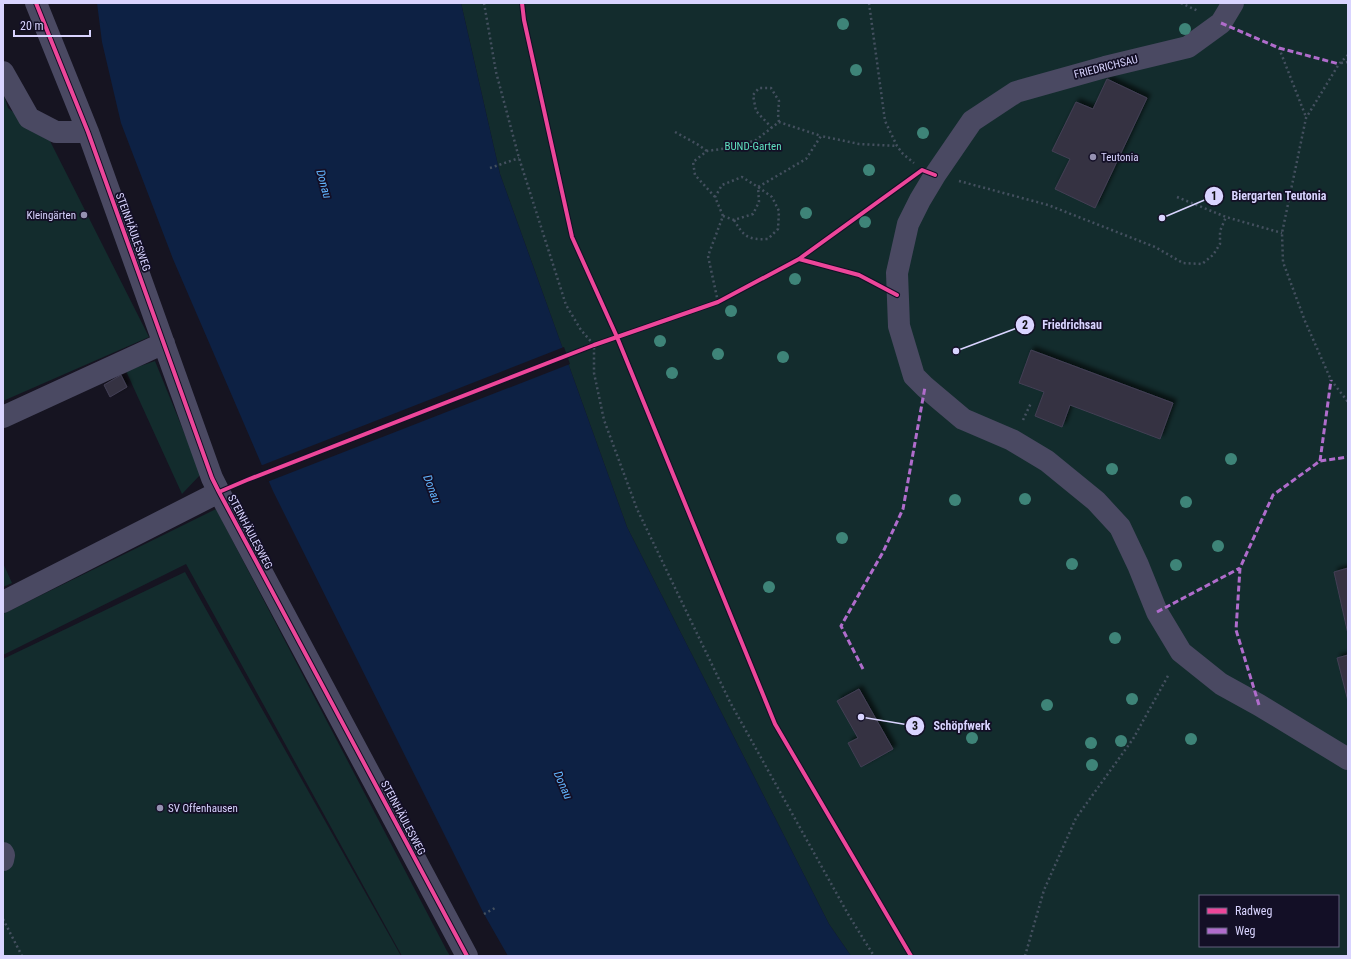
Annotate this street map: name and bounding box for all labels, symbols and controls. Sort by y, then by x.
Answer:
scale bar [14,12,90,38]
text: 20 m [20,19,44,33]
street label: FRIEDRICHSAU [1073,53,1139,81]
park label: BUND-Garten [724,140,782,153]
place label: Teutonia [1101,151,1138,164]
marker: Teutonia [1088,152,1098,162]
water label: Donau [313,168,335,200]
callout: Biergarten Teutonia [1204,184,1335,208]
text: 1 [1211,189,1217,203]
text: Biergarten Teutonia [1232,189,1327,203]
street label: STEINHÄULESWEG [113,191,153,273]
place label: Kleingärten [26,209,76,222]
marker: Kleingärten [79,210,89,220]
callout: Friedrichsau [1015,313,1110,337]
text: 2 [1022,318,1028,332]
text: Friedrichsau [1042,318,1102,332]
water label: Donau [420,473,444,506]
street label: STEINHÄULESWEG [225,492,275,572]
callout: Schöpfwerk [905,714,998,738]
text: 3 [912,719,918,733]
text: Schöpfwerk [934,719,991,733]
water label: Donau [551,769,576,802]
street label: STEINHÄULESWEG [378,778,428,858]
place label: SV Offenhausen [168,802,238,815]
marker: SV Offenhausen [155,803,165,813]
legend [1199,895,1339,947]
text: Radweg [1235,904,1272,918]
text: Weg [1235,924,1256,938]

